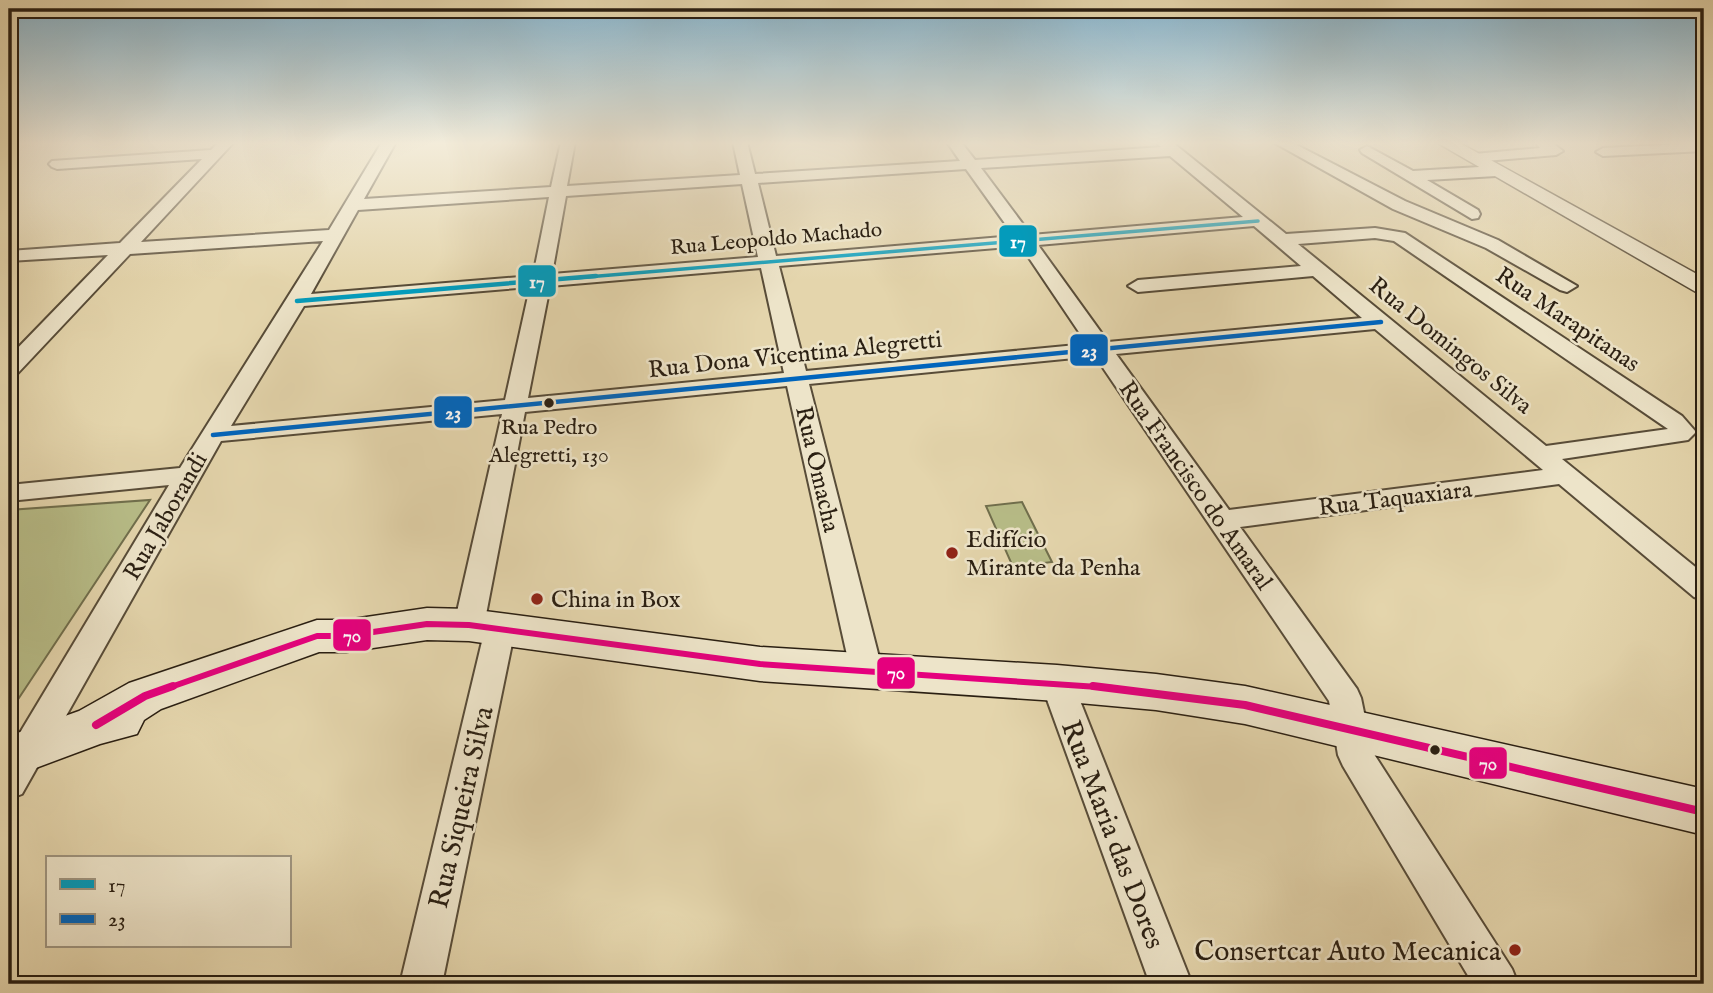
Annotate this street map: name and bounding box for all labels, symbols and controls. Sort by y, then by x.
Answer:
street label: Rua Leopoldo Machado [669,217,883,262]
line badge: 17 [998,224,1038,258]
text: 17 [1010,231,1026,255]
street label: Rua Marapitanas [1489,260,1645,380]
line badge: 17 [517,264,557,298]
text: 17 [529,271,545,295]
street label: Rua Domingos Silva [1362,271,1539,422]
street label: Rua Dona Vicentina Alegretti [647,325,944,386]
line badge: 23 [1069,333,1109,367]
text: 23 [1081,340,1097,364]
street label: Rua Francisco do Amaral [1111,375,1279,597]
line badge: 23 [433,395,473,429]
marker: Rua Pedro Alegretti, 130 [542,396,556,410]
text: 23 [445,402,461,426]
street label: Rua Omacha [787,403,846,536]
place label: Rua Pedro Alegretti, 130 [488,414,609,470]
street label: Rua Jaborandi [117,447,215,586]
street label: Rua Taquaxiara [1317,475,1474,524]
place label: Edifício Mirante da Penha [966,525,1141,584]
marker: Edifício Mirante da Penha [944,545,960,561]
place label: China in Box [551,585,681,616]
marker: China in Box [529,591,545,607]
line badge: 70 [332,618,372,652]
text: 70 [343,625,361,649]
line badge: 70 [876,656,916,690]
text: 70 [887,662,905,686]
street label: Rua Siqueira Silva [422,702,503,912]
street label: Rua Maria das Dores [1052,716,1171,954]
unlabelled marker [1428,743,1442,757]
line badge: 70 [1468,746,1508,780]
text: 70 [1479,753,1497,777]
legend [46,856,290,948]
text: 17 [108,873,126,900]
text: 23 [108,907,126,934]
place label: Consertcar Auto Mecanica [1194,935,1502,970]
marker: Consertcar Auto Mecanica [1507,942,1523,958]

